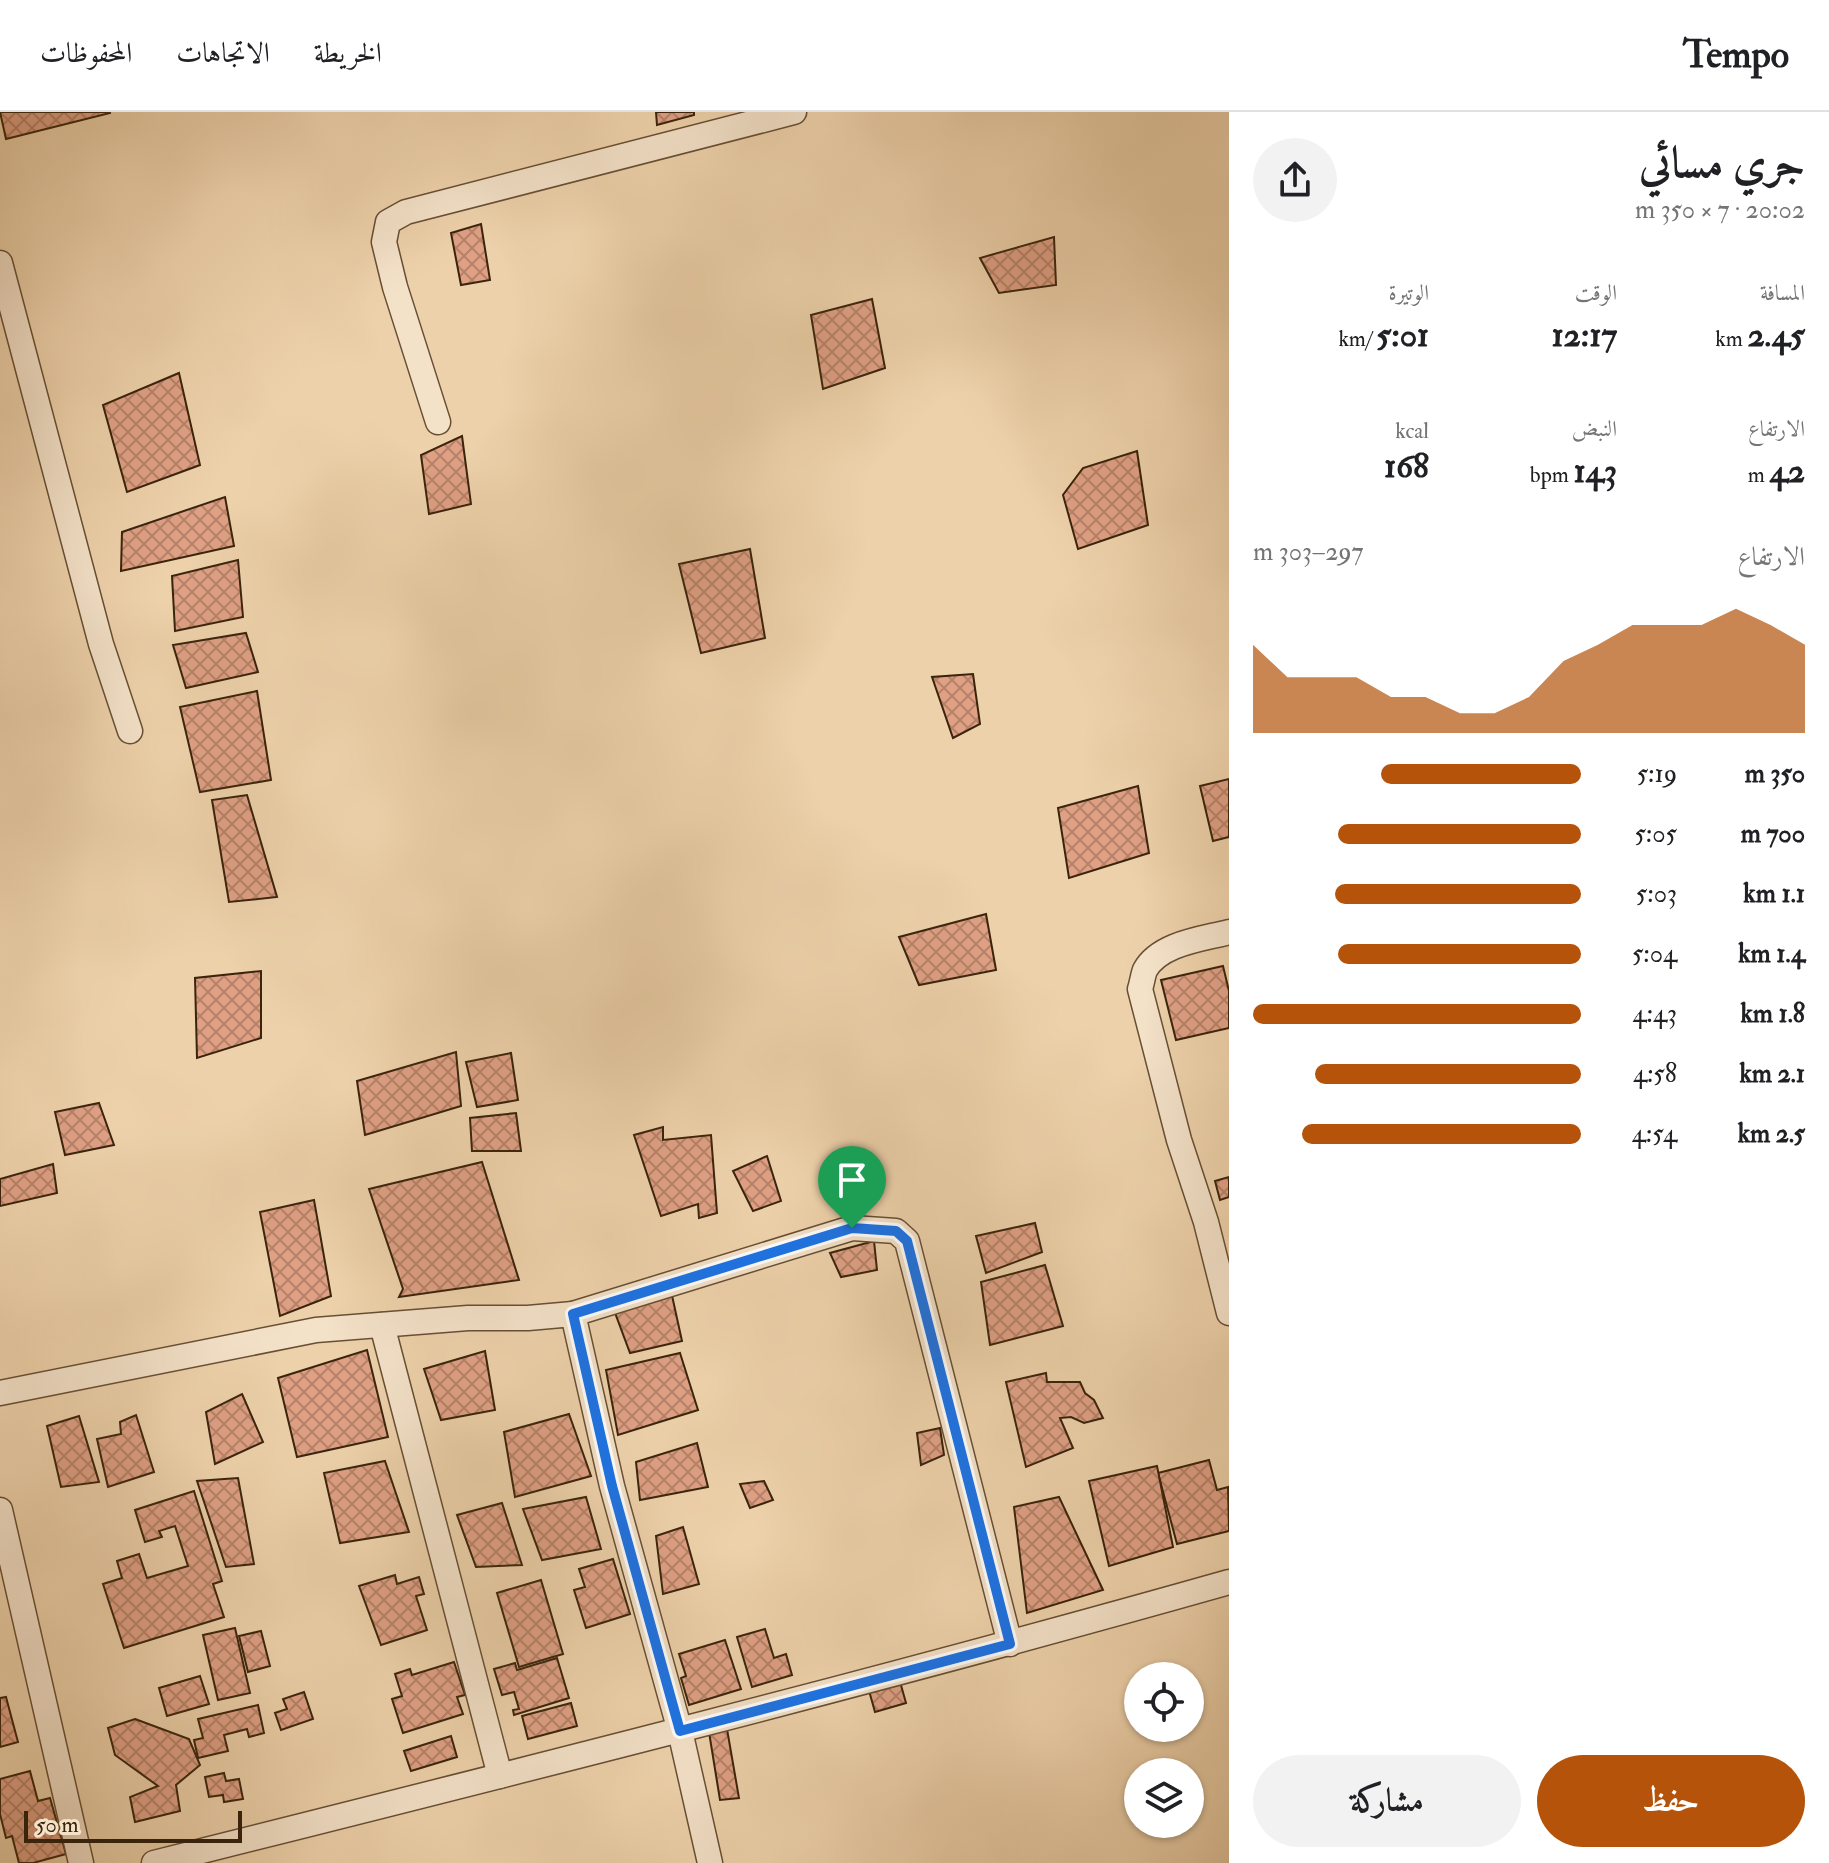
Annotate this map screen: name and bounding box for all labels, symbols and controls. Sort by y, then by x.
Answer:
text: Tempo [1683,31,1789,79]
text: المحفوظات [40,36,132,71]
text: الاتجاهات [176,36,270,71]
text: الخريطة [314,36,382,71]
text: جري مسائي [1639,136,1805,191]
button: share [1253,138,1337,222]
text: 20:02 · 7 × 350 m [1635,194,1805,226]
text: الوتيرة [1388,279,1429,307]
text: الوقت [1575,279,1617,307]
text: المسافة [1760,279,1805,307]
text: 5:01 [1376,314,1429,357]
text: 12:17 [1551,314,1617,357]
text: 2.45 [1747,314,1805,357]
text: /km [1338,325,1376,353]
text: km [1715,325,1747,353]
text: النبض [1572,415,1617,443]
text: الارتفاع [1748,415,1805,443]
text: kcal [1395,417,1429,445]
text: 168 [1384,445,1429,488]
text: 143 [1573,450,1617,493]
text: 42 [1769,450,1805,493]
text: bpm [1530,461,1573,489]
text: m [1748,461,1769,489]
text: 297–303 m [1253,536,1364,568]
text: الارتفاع [1738,541,1805,573]
text: 5:19 [1637,758,1677,790]
text: 350 m [1745,758,1805,790]
text: 5:05 [1634,818,1677,850]
text: 700 m [1741,818,1805,850]
text: 5:03 [1636,878,1677,910]
text: 1.1 km [1743,878,1805,910]
text: 5:04 [1632,938,1677,970]
text: 1.4 km [1738,938,1805,970]
text: 4:43 [1633,998,1677,1030]
text: 1.8 km [1740,998,1805,1030]
text: 4:58 [1633,1058,1677,1090]
text: 2.1 km [1739,1058,1805,1090]
text: 4:54 [1632,1118,1677,1150]
text: 2.5 km [1738,1118,1805,1150]
pin [818,1146,886,1228]
icon: arrive [830,1158,874,1202]
map controls [1124,1662,1204,1838]
button: locate [1124,1662,1204,1742]
button: مشاركة [1253,1755,1521,1847]
button: حفظ [1537,1755,1805,1847]
button: layers [1124,1758,1204,1838]
scale bar [24,1807,242,1843]
text: 50 m [36,1811,78,1839]

